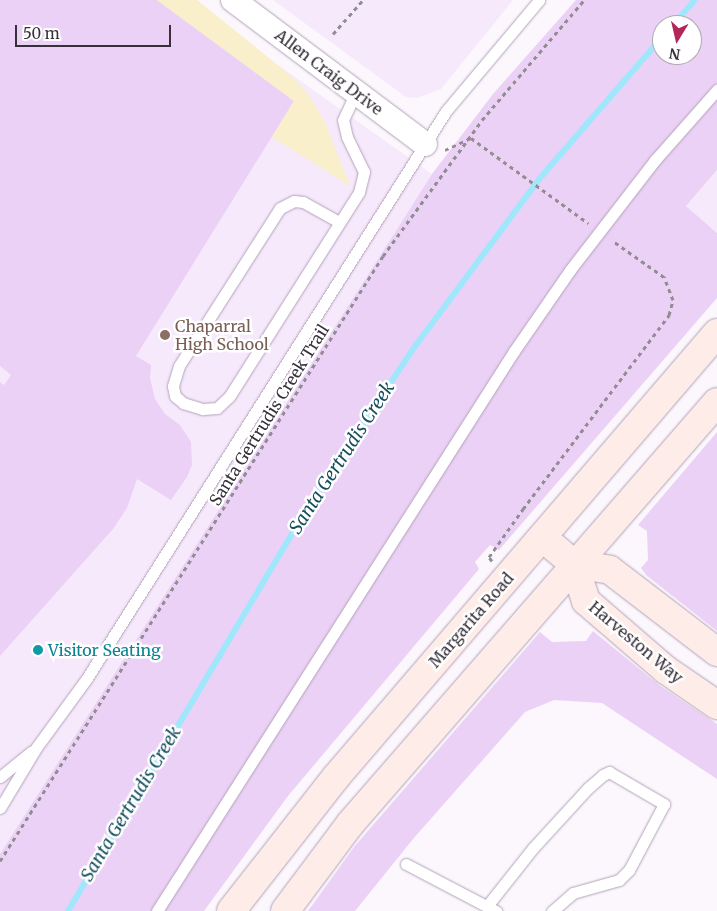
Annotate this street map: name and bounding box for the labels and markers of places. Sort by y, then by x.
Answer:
place label: Chaparral High School [175,316,269,354]
marker: Chaparral High School [159,329,171,341]
place label: Visitor Seating [48,640,161,660]
marker: Visitor Seating [32,644,44,656]

